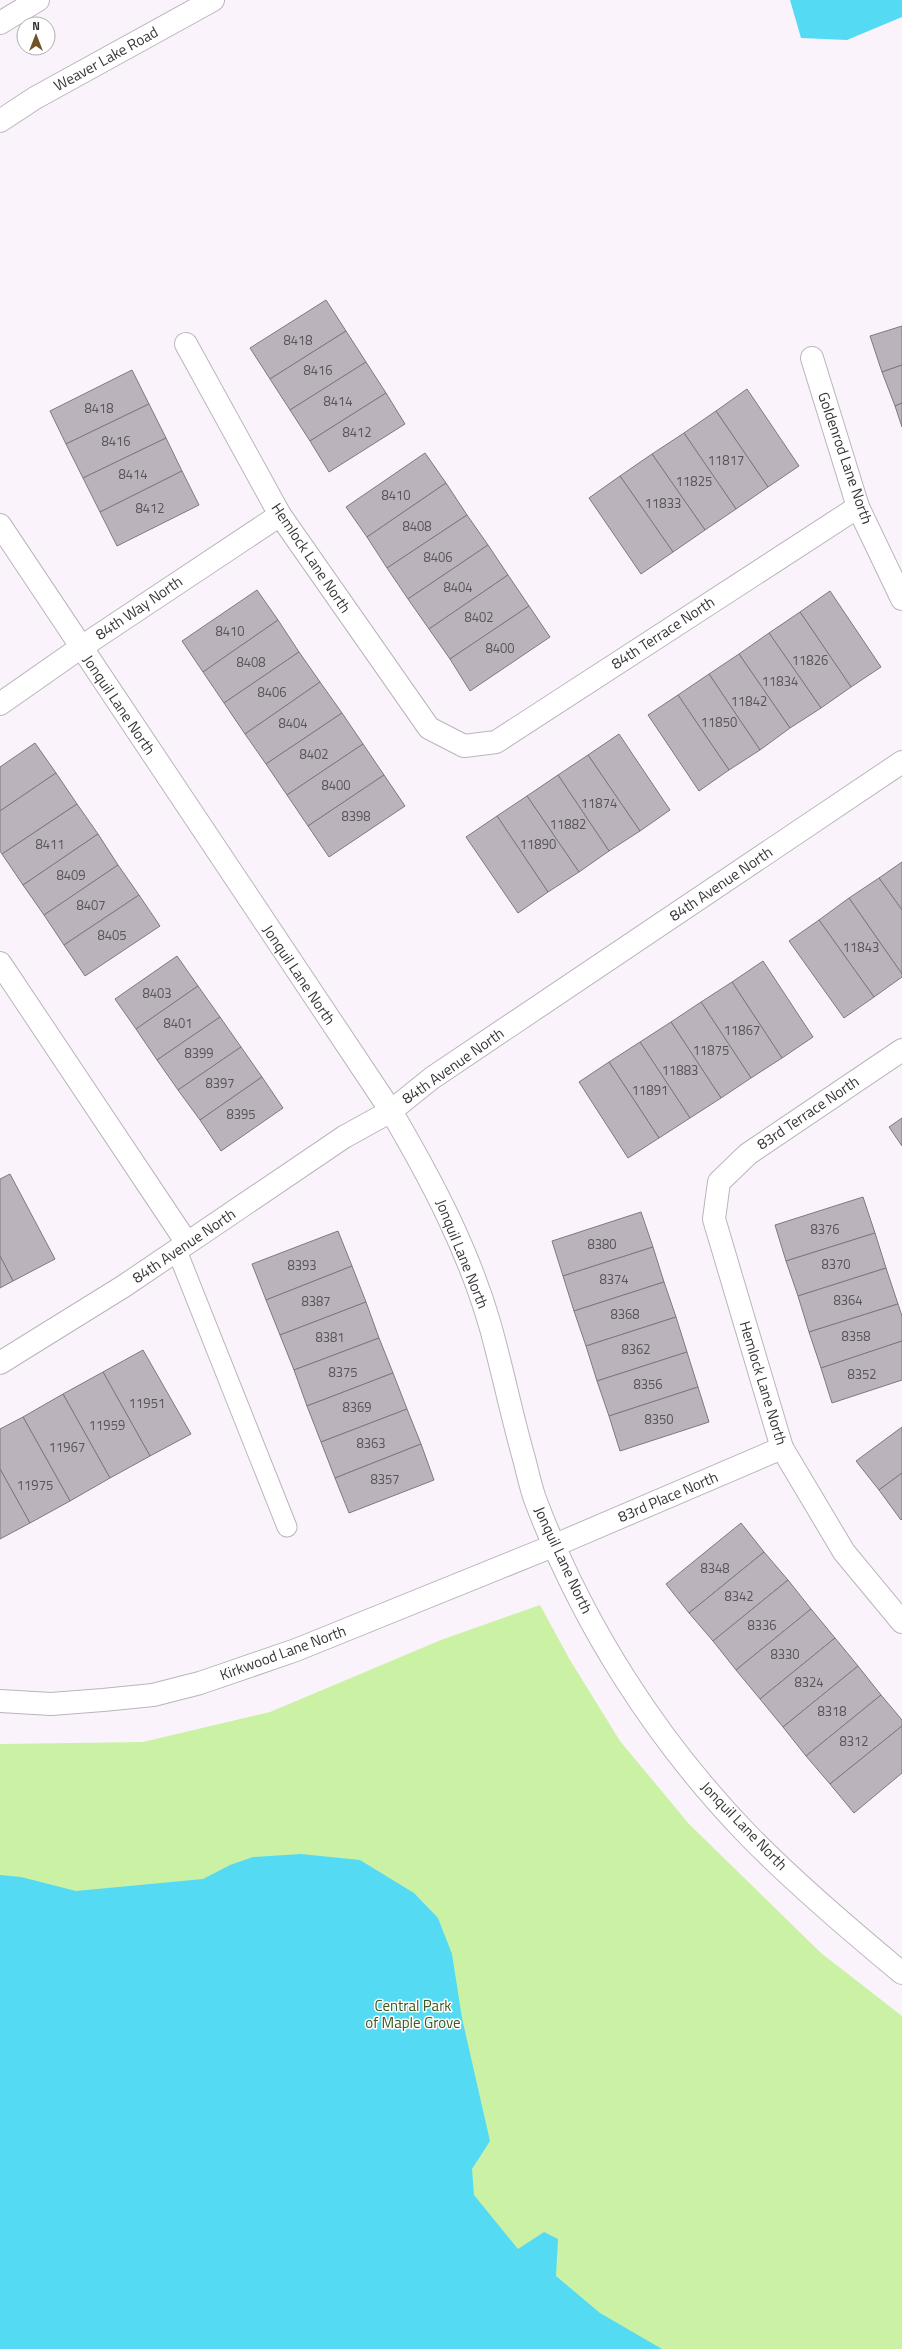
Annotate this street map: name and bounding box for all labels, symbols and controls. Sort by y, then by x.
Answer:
north arrow [16,16,56,56]
text: N [32,18,40,34]
street label: Weaver Lake Road [49,20,162,97]
house number: 8418 [283,330,313,350]
house number: 8416 [303,360,333,380]
street label: Goldenrod Lane North [812,389,879,527]
house number: 8414 [323,391,353,411]
house number: 8418 [84,398,114,418]
house number: 8412 [342,422,372,442]
house number: 8416 [101,431,131,451]
house number: 11817 [708,450,744,470]
house number: 8414 [118,464,148,484]
house number: 11825 [676,471,712,491]
house number: 8410 [381,485,411,505]
house number: 11833 [645,493,681,513]
house number: 8412 [135,498,165,518]
street label: Hemlock Lane North [266,498,357,618]
house number: 8408 [402,516,432,536]
house number: 8406 [423,547,453,567]
street label: 84th Way North [90,570,187,645]
house number: 8404 [443,577,473,597]
street label: 84th Terrace North [606,590,719,675]
house number: 8402 [464,607,494,627]
house number: 8410 [215,621,245,641]
house number: 8400 [485,638,515,658]
street label: Jonquil Lane North [77,650,161,759]
house number: 11826 [792,650,828,670]
house number: 8408 [236,652,266,672]
house number: 11834 [762,671,798,691]
house number: 8406 [257,682,287,702]
house number: 11842 [731,691,767,711]
house number: 11850 [701,712,737,732]
house number: 8404 [278,713,308,733]
house number: 8402 [299,744,329,764]
house number: 8400 [321,775,351,795]
house number: 11874 [581,793,617,813]
house number: 8398 [341,806,371,826]
house number: 11882 [550,814,586,834]
house number: 8411 [35,834,65,854]
house number: 11890 [520,834,556,854]
street label: 84th Avenue North [664,840,777,927]
house number: 8409 [56,865,86,885]
house number: 8407 [76,895,106,915]
street label: Jonquil Lane North [257,920,341,1029]
house number: 8405 [97,925,127,945]
house number: 11843 [843,937,879,957]
house number: 8403 [142,983,172,1003]
house number: 8401 [163,1013,193,1033]
house number: 11867 [724,1020,760,1040]
street label: 84th Avenue North [397,1022,509,1109]
house number: 11875 [693,1040,729,1060]
house number: 8399 [184,1043,214,1063]
house number: 11883 [662,1060,698,1080]
street label: 83rd Terrace North [752,1070,863,1155]
house number: 8397 [205,1073,235,1093]
house number: 11891 [632,1080,668,1100]
house number: 8395 [226,1104,256,1124]
street label: Jonquil Lane North [430,1196,495,1312]
street label: 84th Avenue North [127,1202,240,1289]
house number: 8376 [810,1219,840,1239]
house number: 8380 [587,1234,617,1254]
house number: 8370 [821,1254,851,1274]
house number: 8393 [287,1255,317,1275]
house number: 8374 [599,1269,629,1289]
house number: 8364 [833,1290,863,1310]
house number: 8387 [301,1291,331,1311]
house number: 8368 [610,1304,640,1324]
street label: Hemlock Lane North [734,1318,793,1448]
house number: 8358 [841,1326,871,1346]
house number: 8381 [315,1327,345,1347]
house number: 8362 [621,1339,651,1359]
house number: 8375 [328,1362,358,1382]
house number: 8352 [847,1364,877,1384]
house number: 8356 [633,1374,663,1394]
house number: 11951 [129,1393,165,1413]
house number: 8369 [342,1397,372,1417]
house number: 8350 [644,1409,674,1429]
house number: 11959 [89,1415,125,1435]
house number: 8363 [356,1433,386,1453]
house number: 11967 [49,1437,85,1457]
street label: 83rd Place North [614,1465,721,1528]
house number: 8357 [370,1469,400,1489]
house number: 11975 [17,1475,53,1495]
street label: Jonquil Lane North [528,1502,598,1617]
house number: 8348 [700,1558,730,1578]
house number: 8342 [724,1586,754,1606]
house number: 8336 [747,1615,777,1635]
street label: Kirkwood Lane North [217,1619,349,1686]
house number: 8330 [770,1644,800,1664]
house number: 8324 [794,1672,824,1692]
house number: 8318 [817,1701,847,1721]
house number: 8312 [839,1731,869,1751]
street label: Jonquil Lane North [696,1776,793,1875]
park label: Central Park of Maple Grove [365,1994,461,2034]

